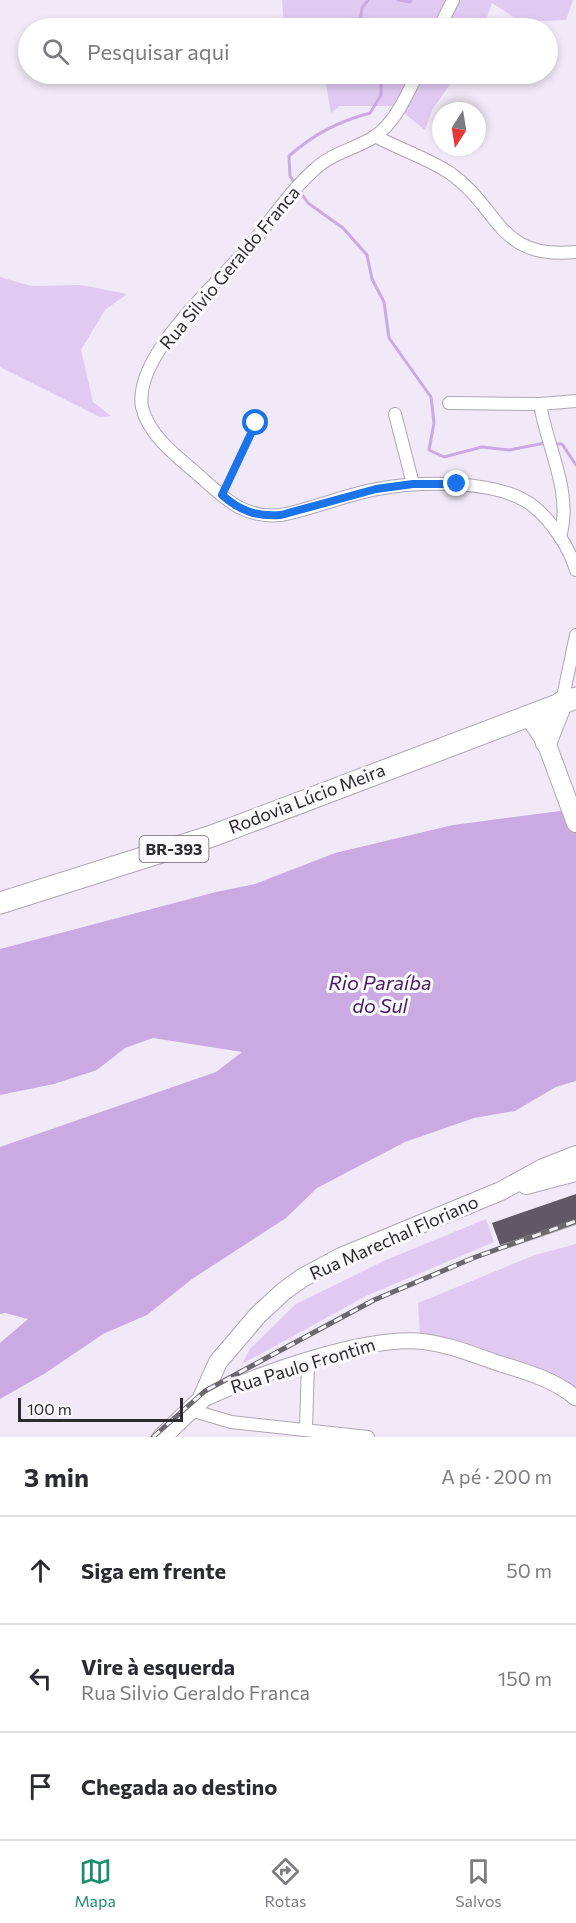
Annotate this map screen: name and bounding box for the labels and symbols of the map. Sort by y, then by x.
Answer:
north arrow [432,102,486,156]
street label: Rua Silvio Geraldo Franca [155,181,304,353]
route start [242,409,268,435]
route end [443,470,469,496]
street label: Rodovia Lúcio Meira [225,758,388,838]
road number: BR-393 [140,836,208,862]
water label: Rio Paraíba do Sul [328,970,432,1017]
street label: Rua Marechal Floriano [306,1190,481,1284]
street label: Rua Paulo Frontim [228,1333,378,1398]
scale bar [18,1395,183,1422]

